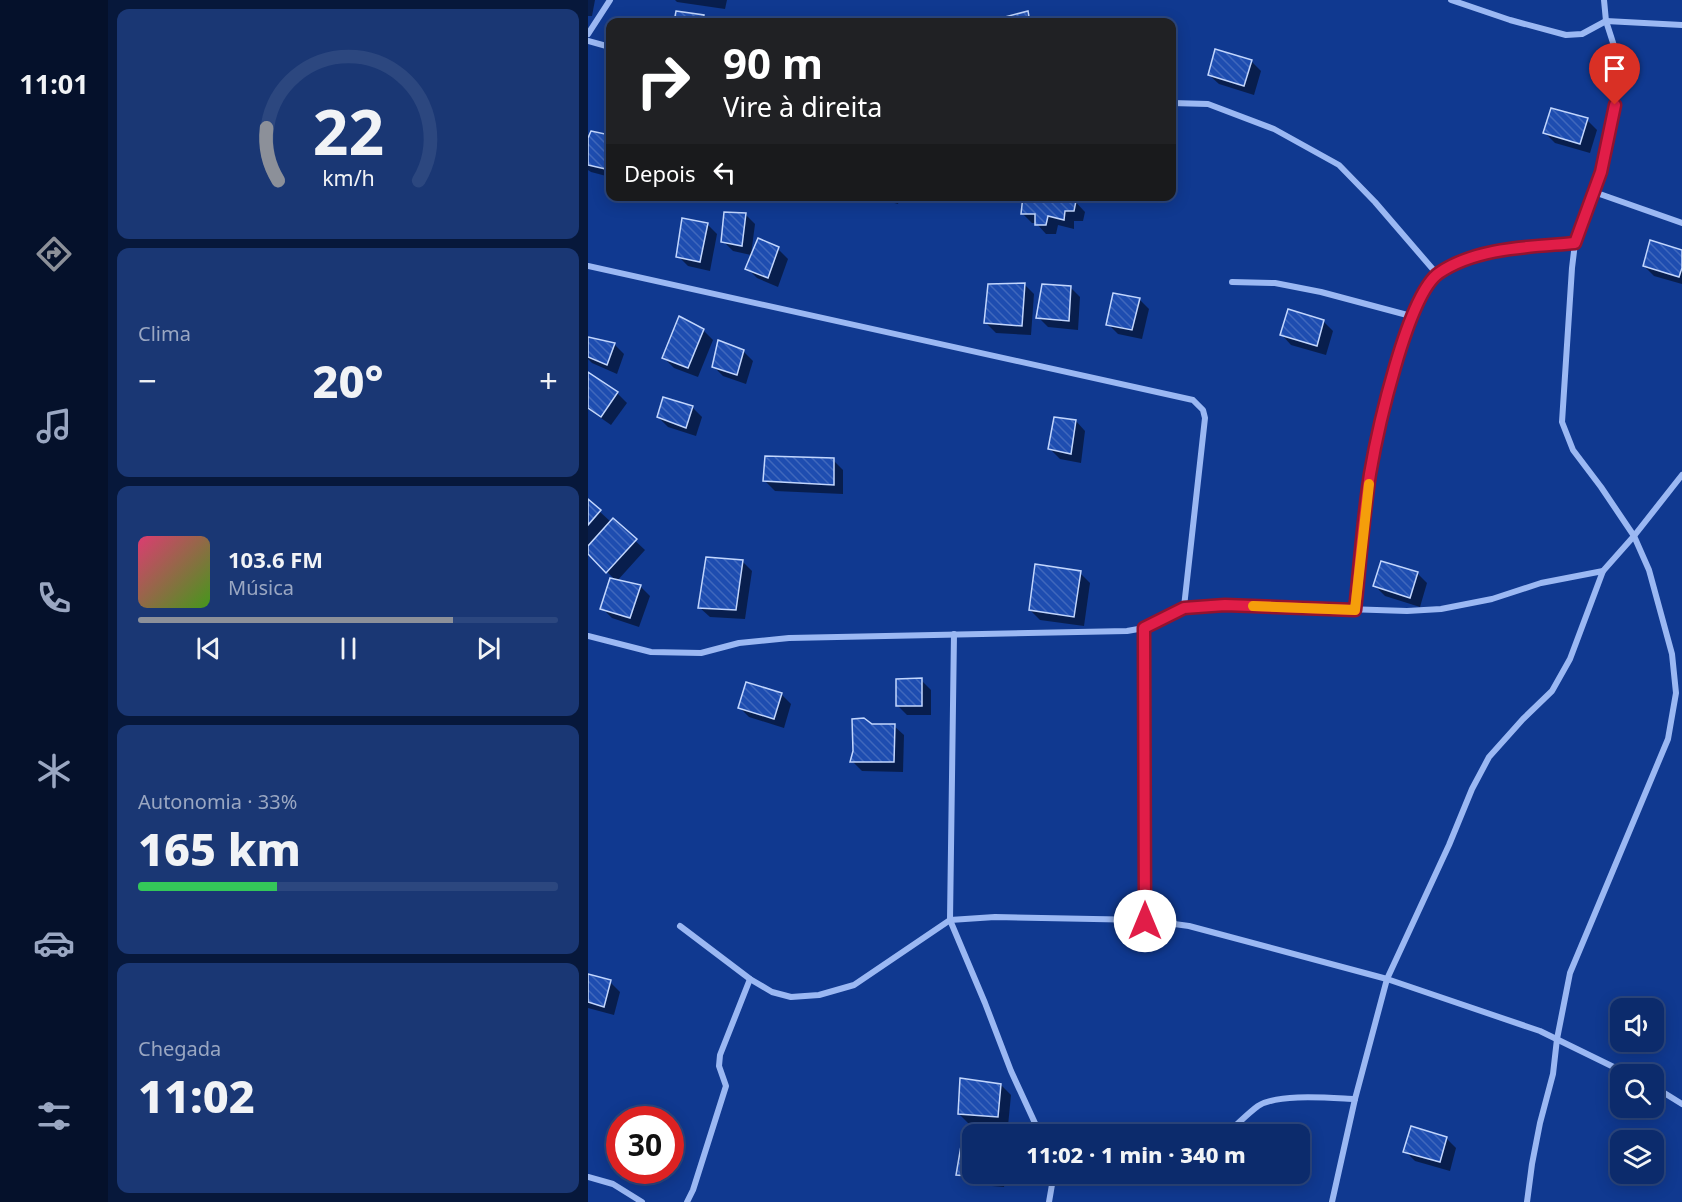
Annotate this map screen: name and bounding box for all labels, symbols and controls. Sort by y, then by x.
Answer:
text: 90 m [723,34,823,91]
icon: right [624,42,702,120]
pin [1589,43,1640,105]
icon: arrive [1598,52,1631,85]
text: 11:01 [19,65,89,102]
text: 22 [312,88,384,173]
text: Vire à direita [723,88,882,125]
icon: left [708,156,741,189]
text: Depois [624,158,696,188]
text: km/h [322,163,374,192]
icon: directions [33,233,75,275]
text: Clima [138,320,191,347]
text: 20° [312,350,384,411]
text: − [138,358,157,403]
text: + [539,358,558,403]
icon: music [33,405,75,447]
text: 103.6 FM [228,544,323,574]
text: Música [228,574,294,601]
icon: phone [33,577,75,619]
icon: previous [192,632,225,665]
icon: pause [332,632,365,665]
icon: next [472,632,505,665]
icon: climate [33,750,75,792]
text: Autonomia · 33% [138,788,297,815]
text: 165 km [138,818,301,879]
position arrow [1113,889,1177,953]
icon: car [33,922,75,964]
map controls [1610,998,1664,1184]
button: sound [1610,998,1664,1052]
text: Chegada [138,1035,221,1062]
button: search [1610,1064,1664,1118]
text: 11:02 [138,1065,255,1126]
icon: filters [33,1095,75,1137]
speed limit sign: 30 [606,1106,684,1184]
button: layers [1610,1130,1664,1184]
text: 11:02 · 1 min · 340 m [1026,1139,1246,1169]

